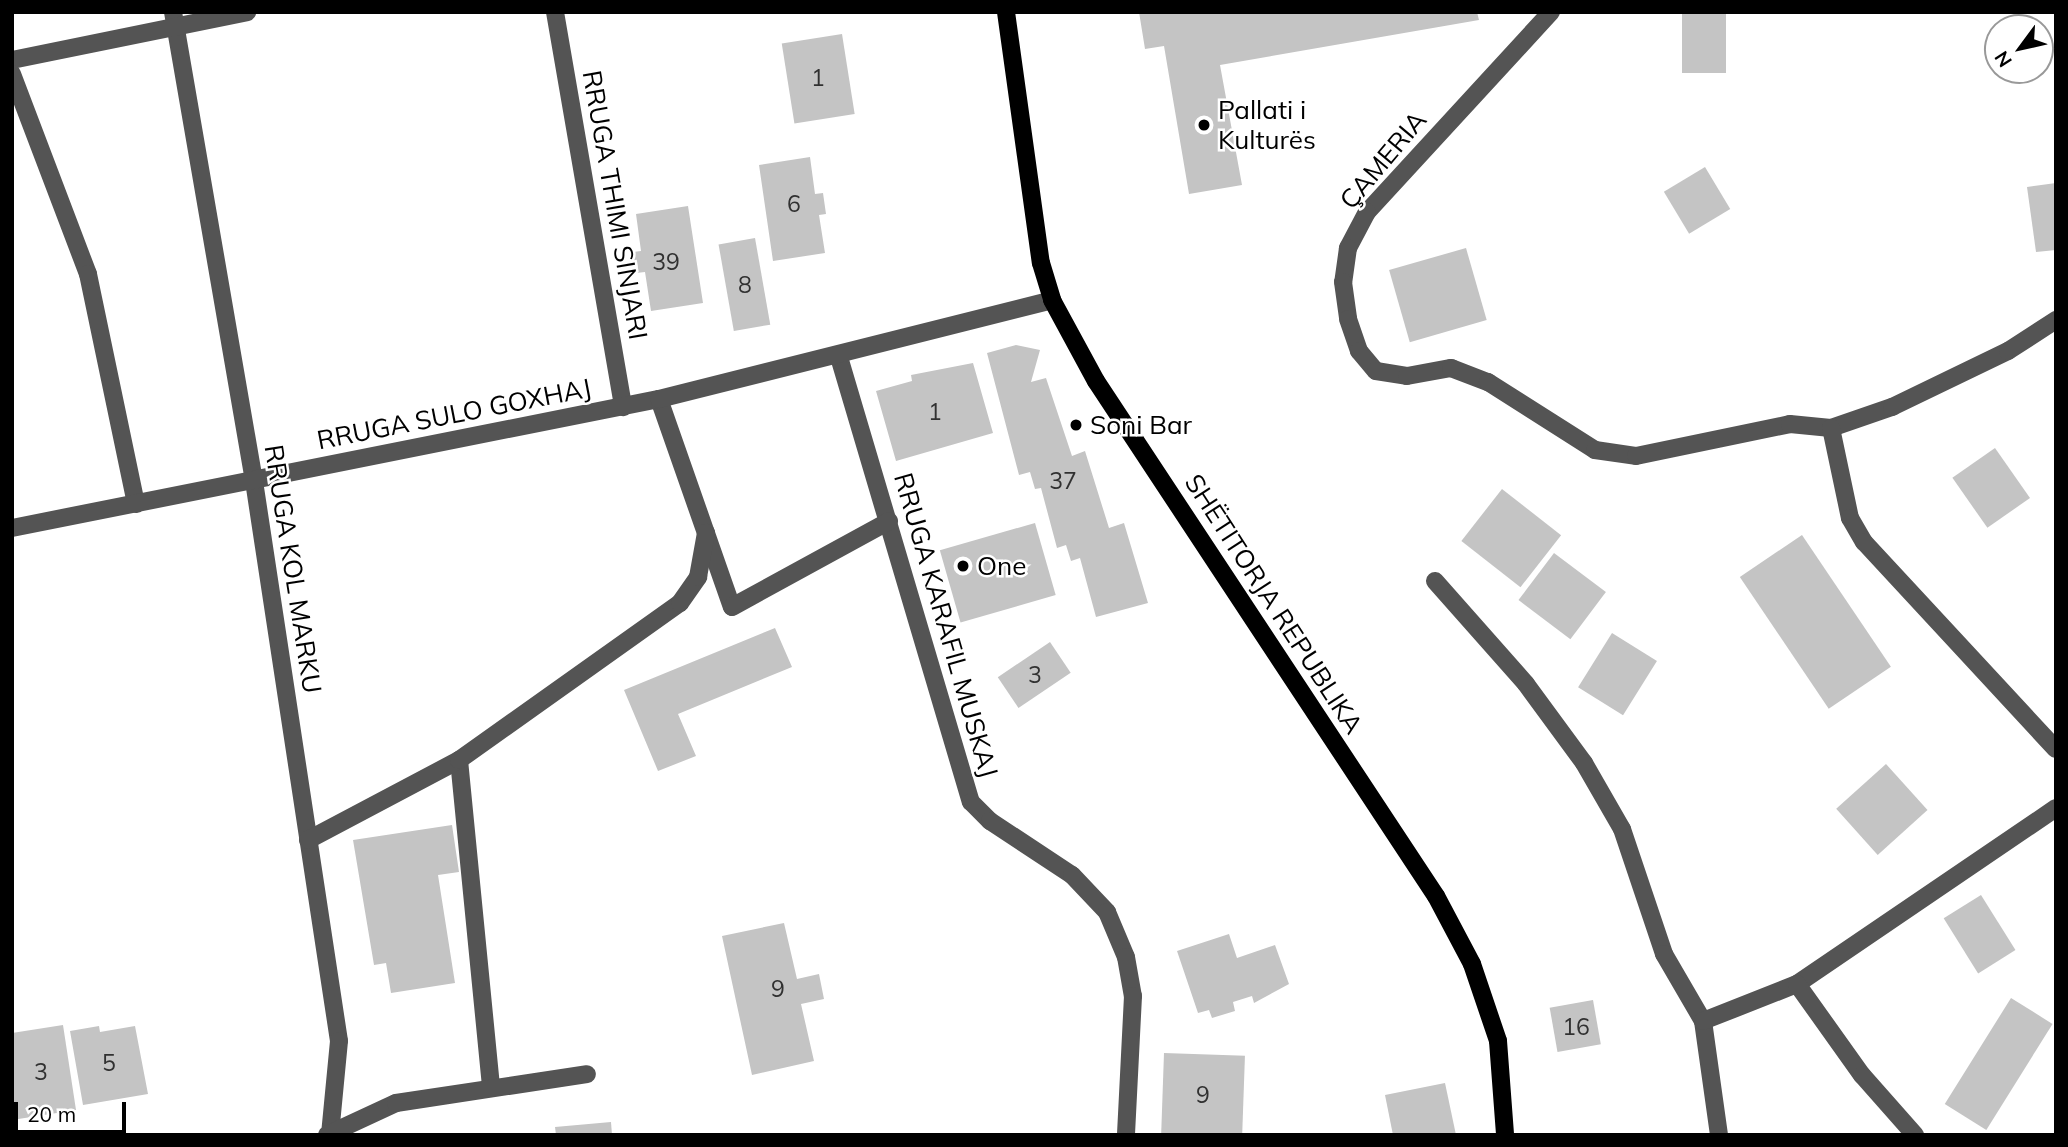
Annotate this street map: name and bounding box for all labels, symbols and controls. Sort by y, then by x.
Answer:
north arrow [1984,14,2054,84]
text: N [1989,47,2017,72]
house number: 1 [811,64,825,92]
street label: RRUGA THIMI SINJARI [576,68,654,342]
place label: Pallati i Kulturës [1218,94,1316,156]
street label: ÇAMERIA [1333,105,1433,215]
marker: Pallati i Kulturës [1196,117,1212,133]
house number: 6 [787,190,801,218]
house number: 39 [652,248,680,276]
house number: 8 [738,271,752,299]
street label: RRUGA SULO GOXHAJ [314,372,594,456]
house number: 1 [928,398,942,426]
place label: Soni Bar [1090,409,1192,441]
marker: Soni Bar [1068,417,1084,433]
street label: RRUGA KOL MARKU [258,442,328,696]
house number: 37 [1049,467,1077,495]
street label: SHËTITORJA REPUBLIKA [1178,468,1370,740]
street label: RRUGA KARAFIL MUSKAJ [888,469,1004,781]
place label: One [977,550,1026,582]
marker: One [955,558,971,574]
house number: 3 [1028,661,1042,689]
house number: 9 [771,975,785,1003]
house number: 16 [1562,1013,1590,1041]
house number: 5 [102,1049,116,1077]
house number: 3 [34,1058,48,1086]
house number: 9 [1196,1081,1210,1109]
scale bar [18,1088,130,1132]
text: 20 m [27,1101,76,1127]

